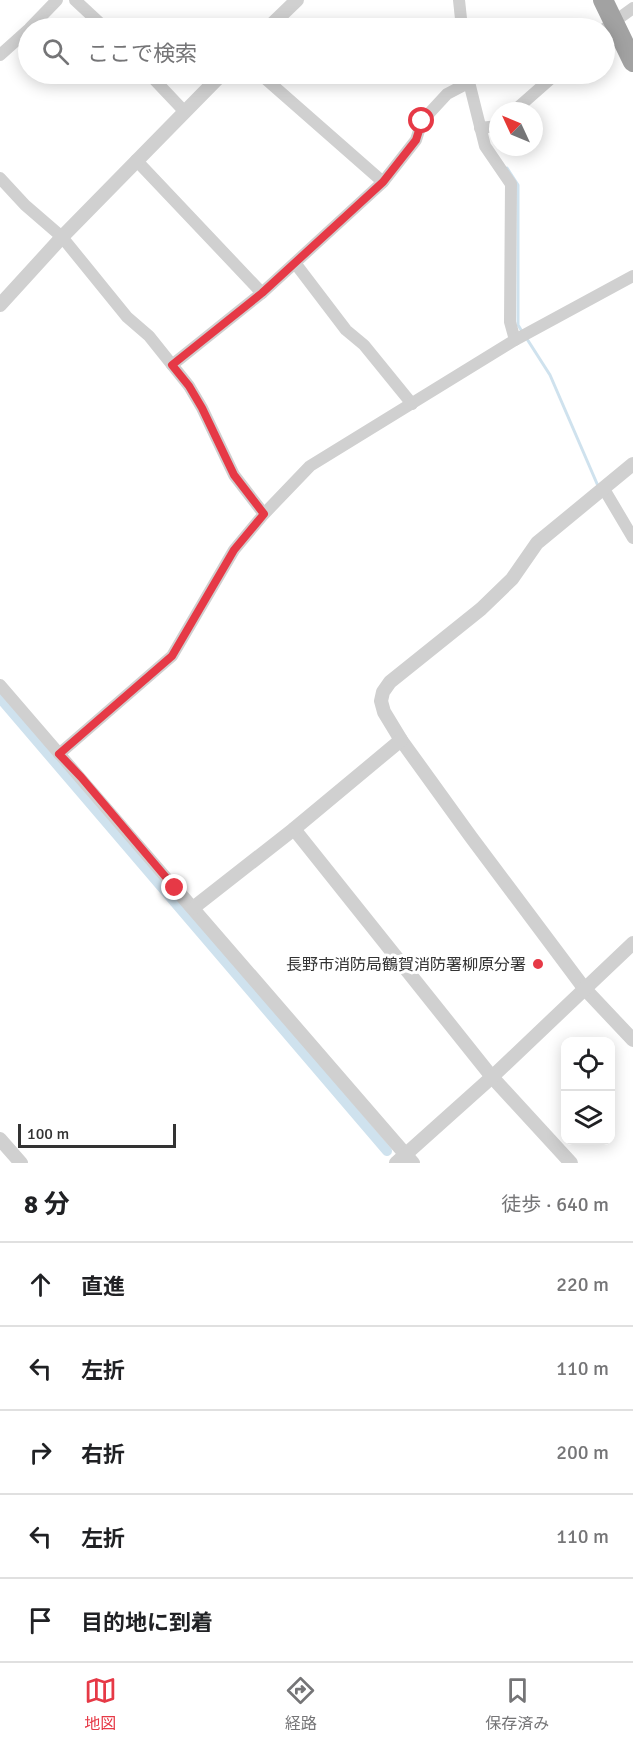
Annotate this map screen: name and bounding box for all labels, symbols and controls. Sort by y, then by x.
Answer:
search box [18,18,615,84]
icon: search [39,35,72,68]
text: ここで検索 [87,40,197,67]
north arrow [489,102,543,156]
route start [408,107,434,133]
route end [161,874,187,900]
place label: 長野市消防局鶴賀消防署柳原分署 [286,955,526,975]
marker: 長野市消防局鶴賀消防署柳原分署 [531,957,545,971]
map controls [561,1037,615,1145]
button: locate [561,1037,615,1091]
button: layers [561,1091,615,1145]
scale bar [18,1121,176,1148]
text: 100 m [27,1124,69,1144]
text: 8 分 [24,1189,70,1221]
text: 徒歩 · 640 m [501,1192,609,1217]
icon: ahead [24,1268,57,1301]
text: 220 m [556,1272,609,1297]
text: 直進 [81,1273,125,1300]
icon: left [24,1352,57,1385]
text: 110 m [556,1356,609,1381]
text: 左折 [81,1357,125,1384]
icon: right [24,1436,57,1469]
text: 200 m [556,1440,609,1465]
text: 右折 [81,1441,125,1468]
icon: left [24,1520,57,1553]
text: 110 m [556,1524,609,1549]
text: 左折 [81,1525,125,1552]
icon: arrive [24,1604,57,1637]
text: 目的地に到着 [81,1609,213,1636]
tab: 地図 [84,1674,117,1734]
tab: 経路 [284,1674,317,1734]
tab: 保存済み [485,1674,549,1734]

